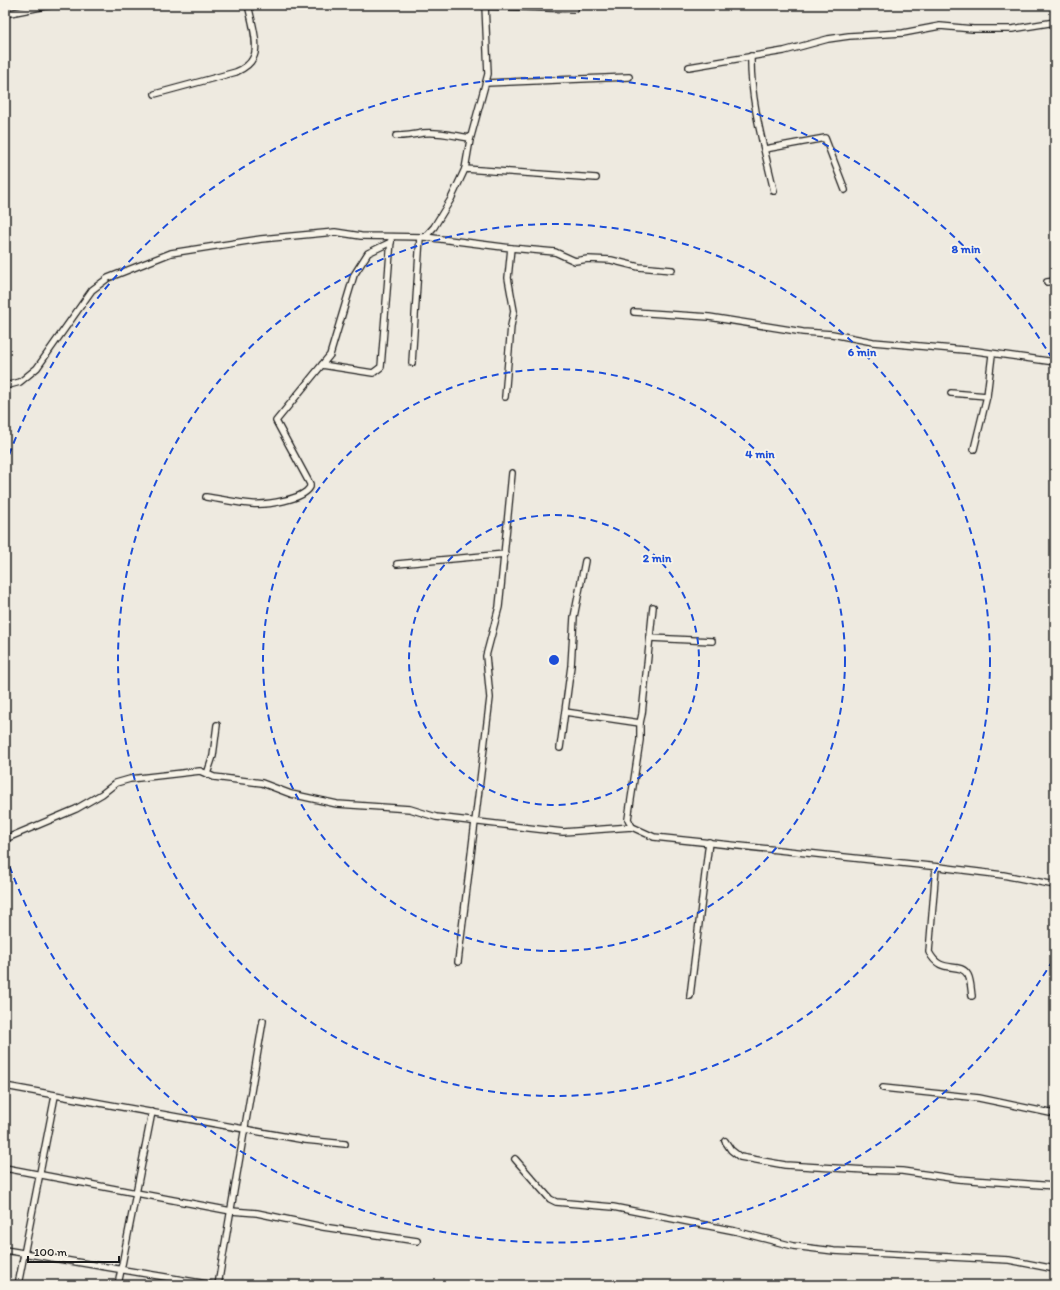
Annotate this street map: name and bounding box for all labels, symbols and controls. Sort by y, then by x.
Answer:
text: 8 min [952,242,981,256]
text: 6 min [848,345,877,359]
text: 4 min [745,447,775,461]
text: 2 min [643,551,672,565]
centre of rings [547,653,561,667]
scale bar [28,1238,119,1264]
text: 100 m [34,1245,67,1259]

